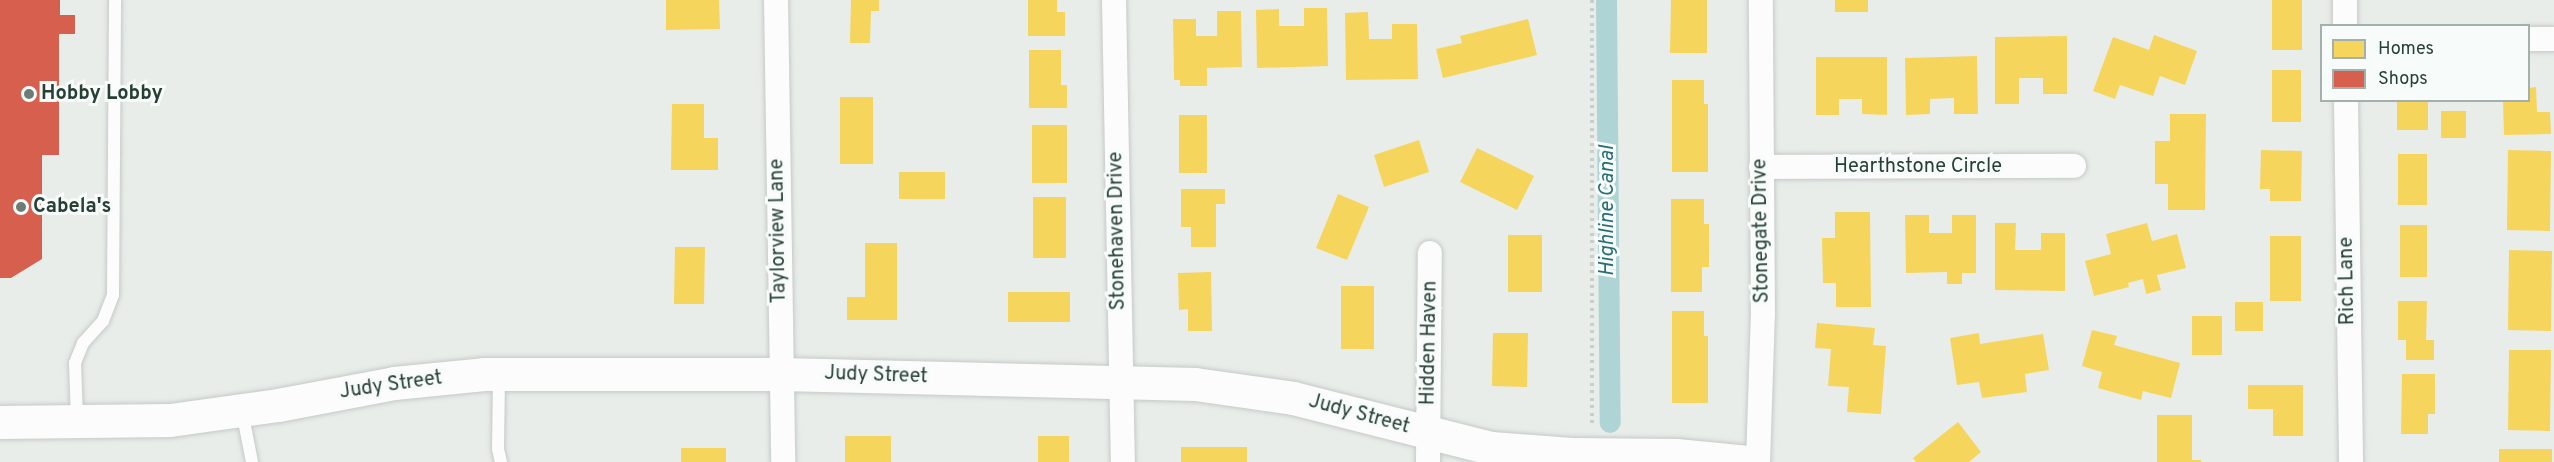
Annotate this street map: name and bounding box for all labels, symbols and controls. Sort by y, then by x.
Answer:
legend [2320,24,2530,102]
text: Homes [2378,38,2434,61]
text: Shops [2378,68,2428,91]
place label: Hobby Lobby [41,82,163,106]
marker: Hobby Lobby [22,87,36,101]
water label: Highline Canal [1595,145,1621,277]
street label: Stonehaven Drive [1105,151,1131,311]
street label: Hearthstone Circle [1834,155,2002,179]
street label: Taylorview Lane [766,158,792,304]
street label: Stonegate Drive [1749,158,1775,304]
place label: Cabela's [33,195,111,219]
marker: Cabela's [14,200,28,214]
street label: Rich Lane [2335,236,2361,326]
street label: Hidden Haven [1417,280,1443,406]
street label: Judy Street [824,362,928,390]
street label: Judy Street [338,367,444,405]
street label: Judy Street [1306,390,1412,440]

